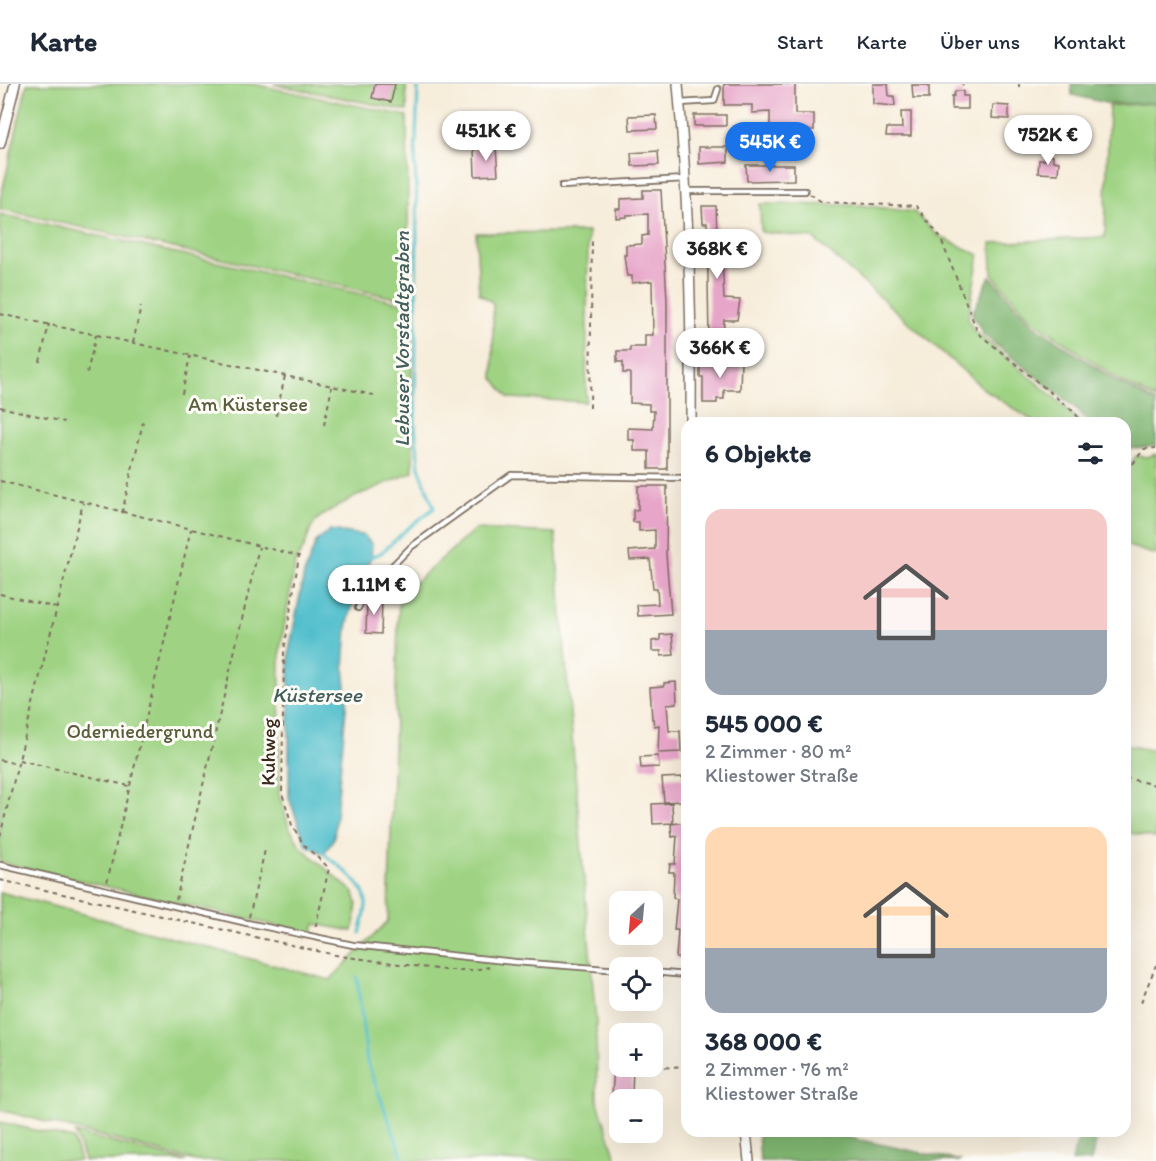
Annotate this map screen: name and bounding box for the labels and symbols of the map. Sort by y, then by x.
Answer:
pin: 451K € [437,111,535,162]
pin: 752K € [999,115,1097,166]
pin: 545K € [721,122,819,173]
pin: 368K € [668,229,766,280]
water label: Lebuser Vorstadtgraben [389,230,414,447]
pin: 366K € [671,328,769,379]
park label: Am Küstersee [188,392,308,416]
pin: 1.11M € [319,565,429,616]
water label: Küstersee [272,682,363,707]
street label: Kuhweg [255,717,281,786]
park label: Oderniedergrund [66,719,214,743]
north arrow [609,891,663,945]

